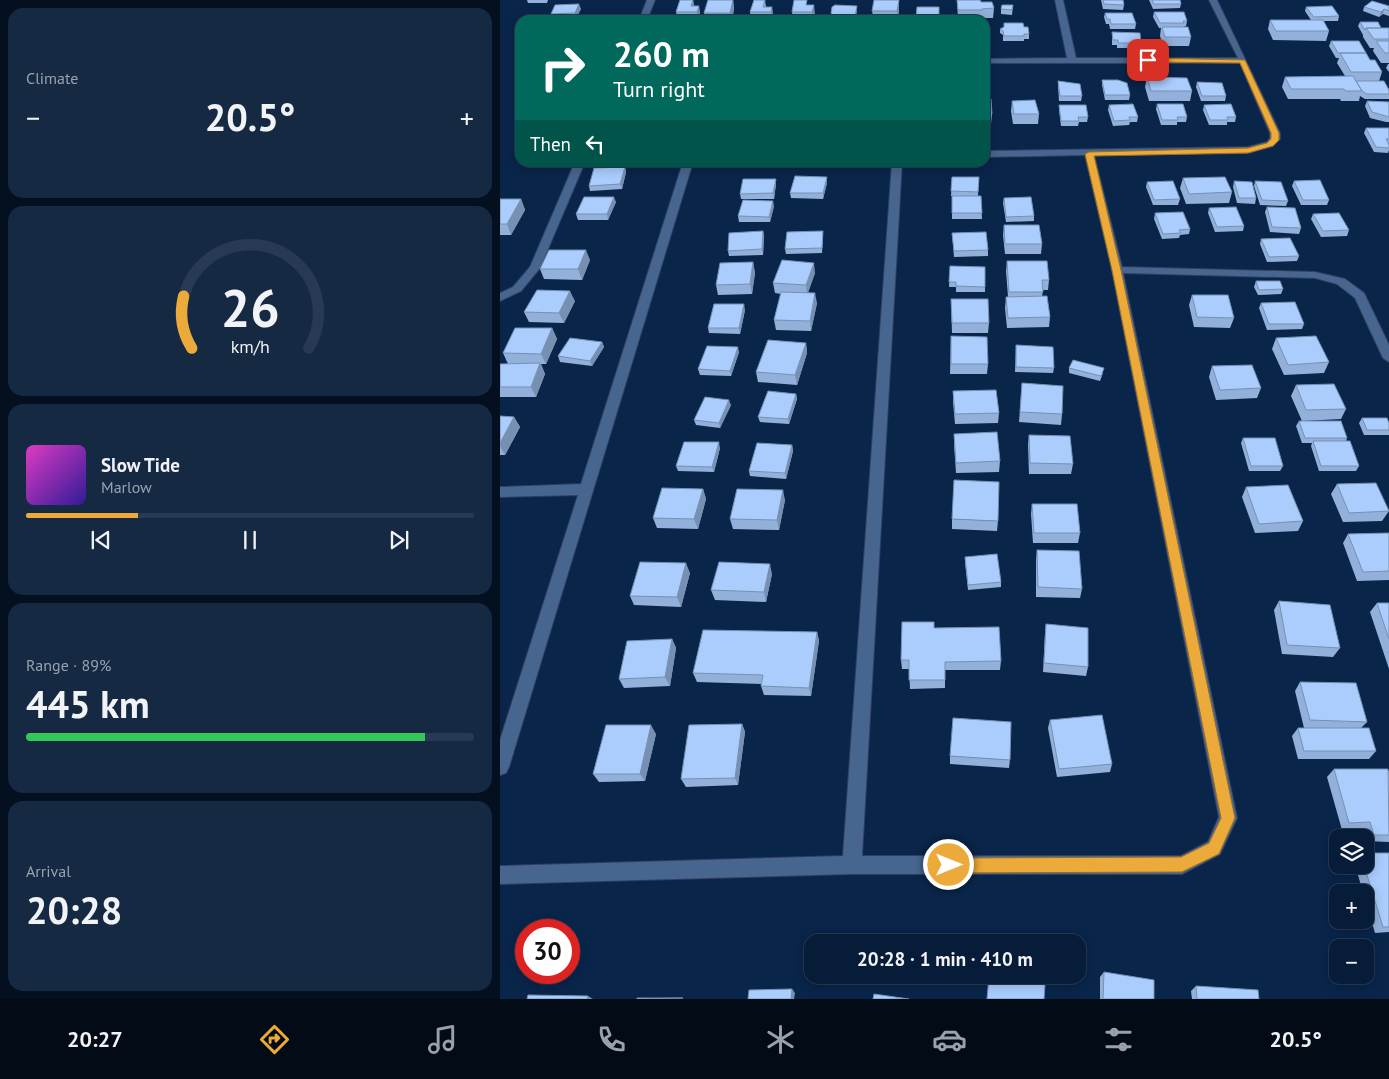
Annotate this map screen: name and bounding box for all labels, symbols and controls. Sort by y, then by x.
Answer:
text: 260 m [613,31,710,77]
icon: right [530,35,595,100]
pin [1127,39,1169,81]
icon: arrive [1134,46,1162,74]
text: Climate [26,68,78,88]
text: Turn right [613,75,705,103]
text: 20.5° [205,92,295,141]
text: − [26,99,40,136]
text: + [460,99,474,136]
icon: left [581,130,609,158]
text: Then [530,132,571,156]
text: 26 [221,274,279,341]
text: km/h [230,335,270,358]
text: Slow Tide [101,453,180,477]
text: Marlow [101,477,152,497]
icon: previous [87,526,115,554]
icon: pause [236,526,264,554]
icon: next [385,526,413,554]
text: Range · 89% [26,655,111,675]
text: 445 km [26,679,150,728]
map controls [1329,829,1374,984]
button: layers [1329,829,1374,874]
position arrow [922,838,974,890]
text: Arrival [26,861,71,881]
button: + [1329,884,1374,929]
text: 20:28 [26,885,122,934]
speed limit sign: 30 [515,919,580,984]
button: − [1329,939,1374,984]
text: 20:28 · 1 min · 410 m [857,947,1033,971]
icon: directions [257,1022,292,1057]
icon: music [425,1022,460,1057]
icon: phone [594,1022,629,1057]
icon: climate [763,1022,798,1057]
icon: car [932,1022,967,1057]
icon: filters [1101,1022,1136,1057]
text: 20:27 [67,1025,123,1053]
text: 20.5° [1270,1025,1322,1053]

